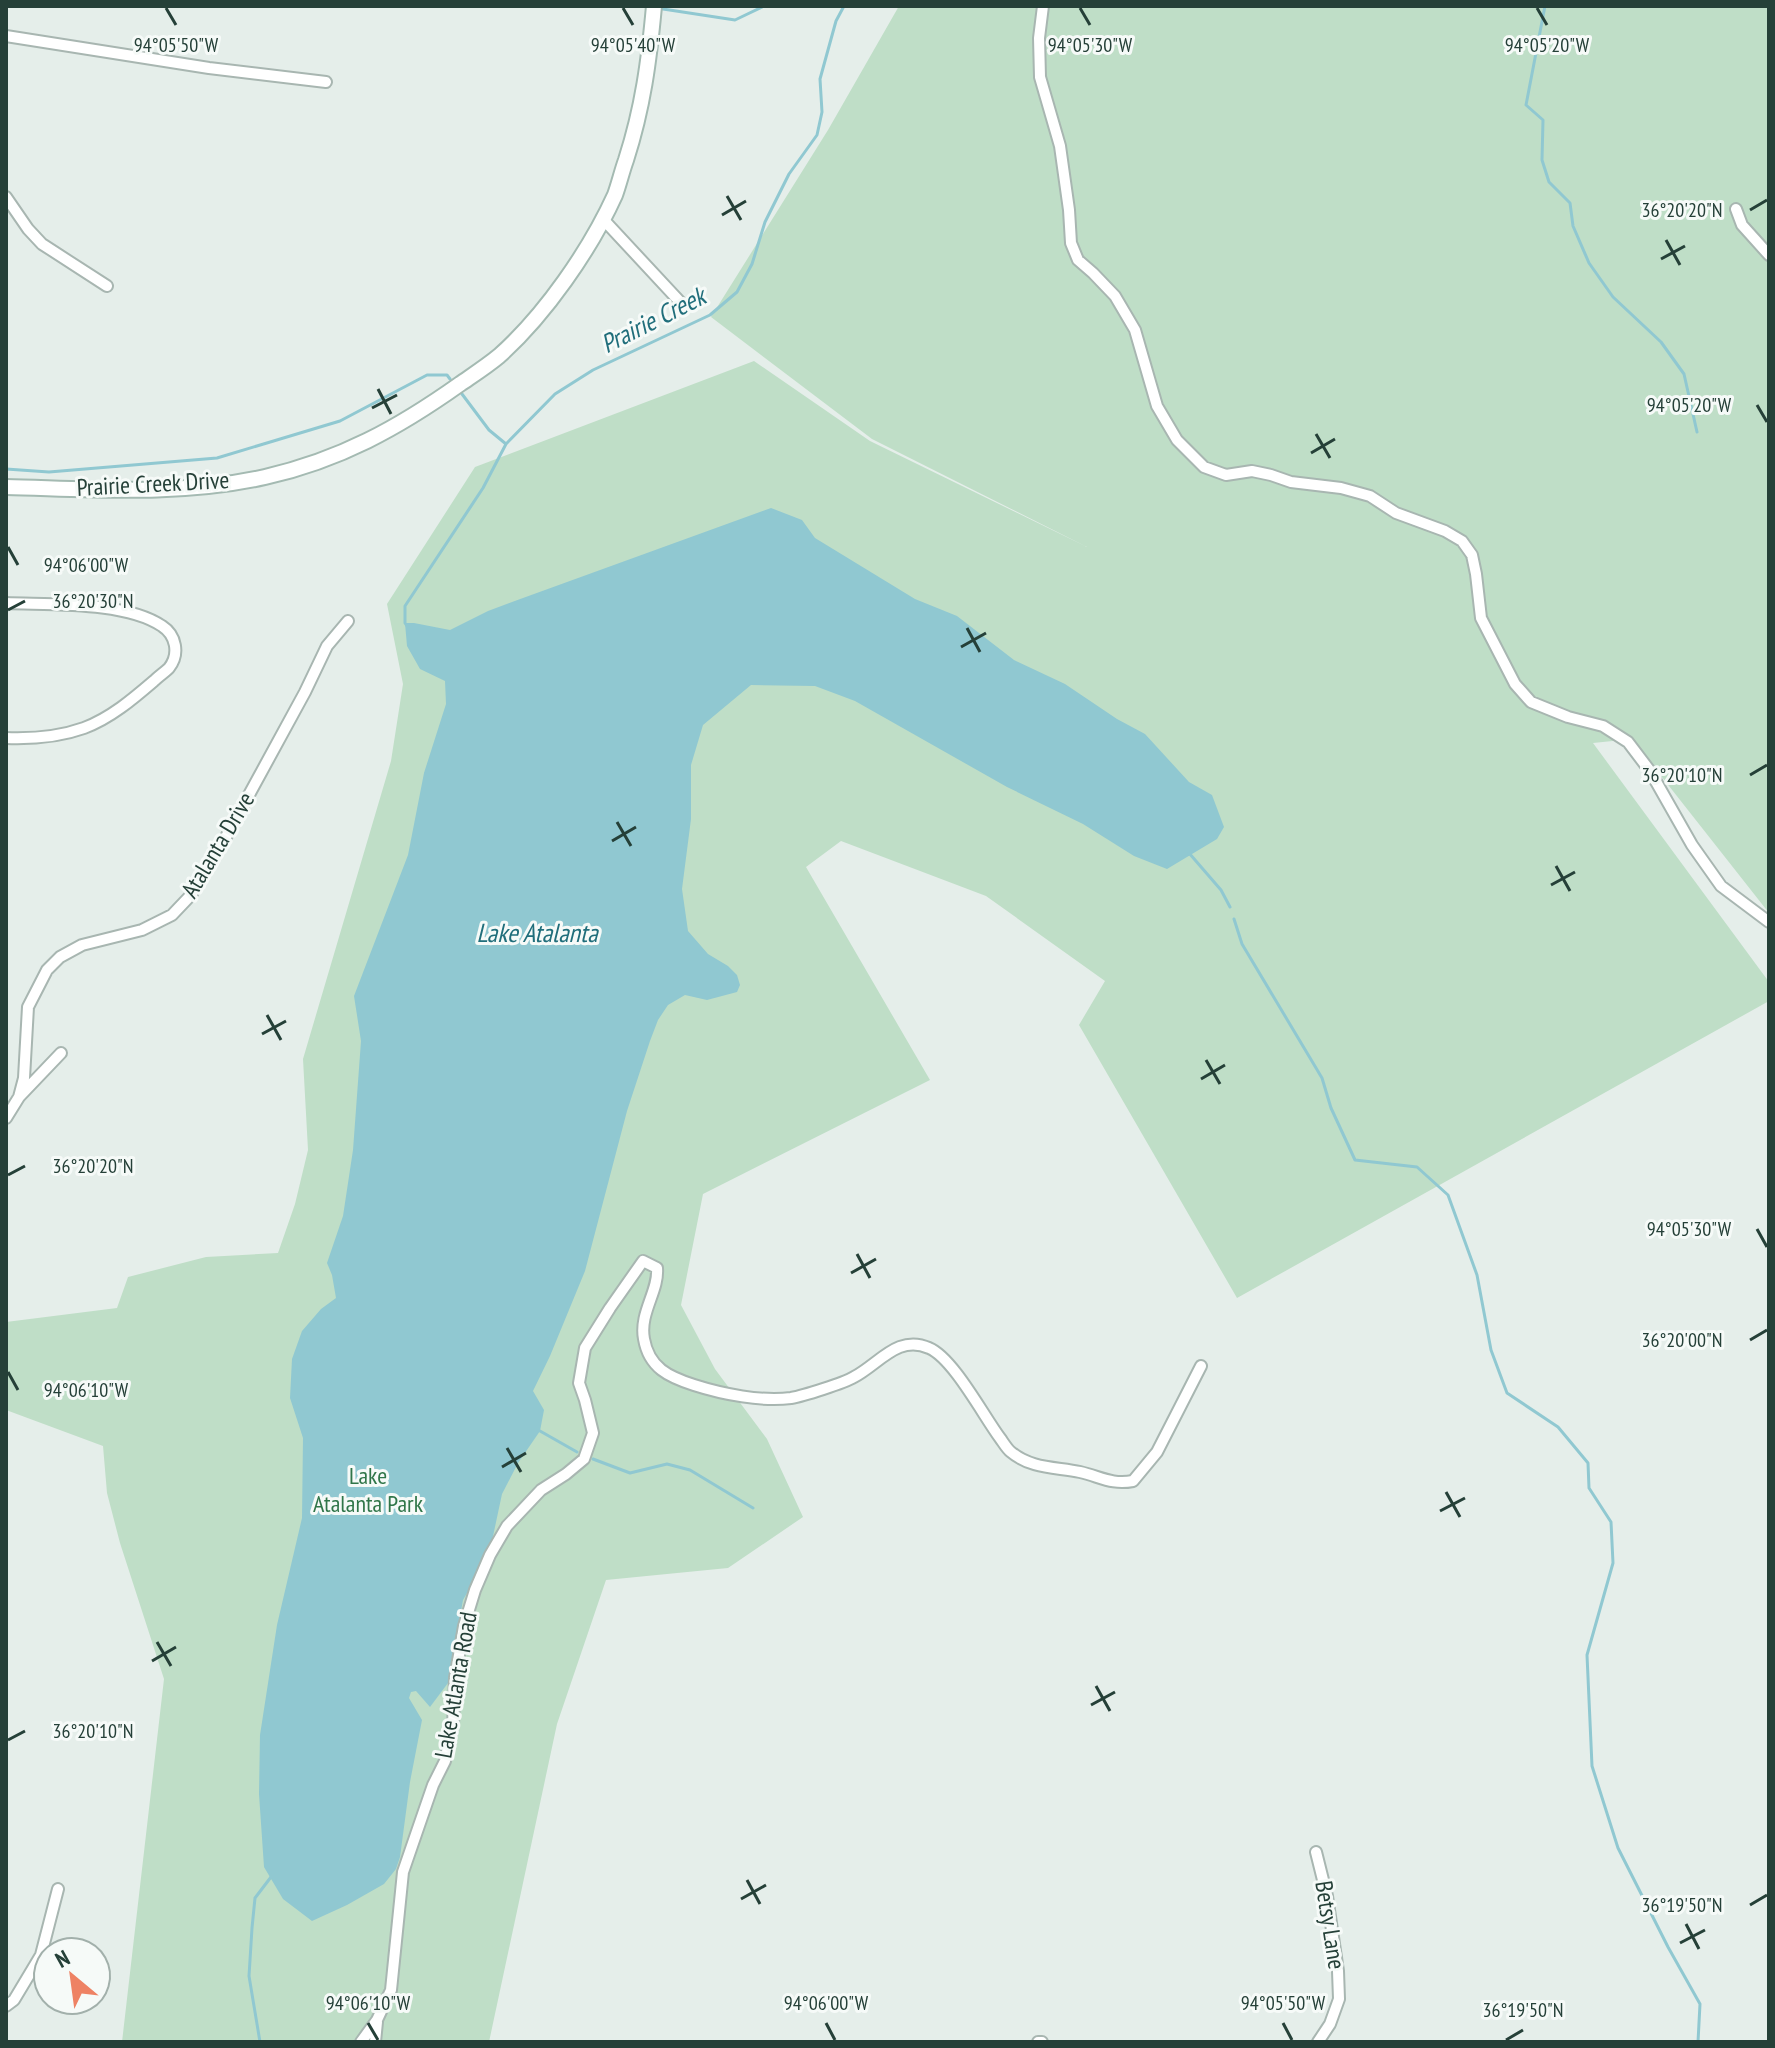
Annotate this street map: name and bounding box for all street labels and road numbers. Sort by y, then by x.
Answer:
street label: Prairie Creek Drive [76,464,230,503]
street label: Atalanta Drive [174,786,261,903]
street label: Lake Atlanta Road [427,1609,484,1761]
street label: Betsy Lane [1308,1879,1353,1971]

